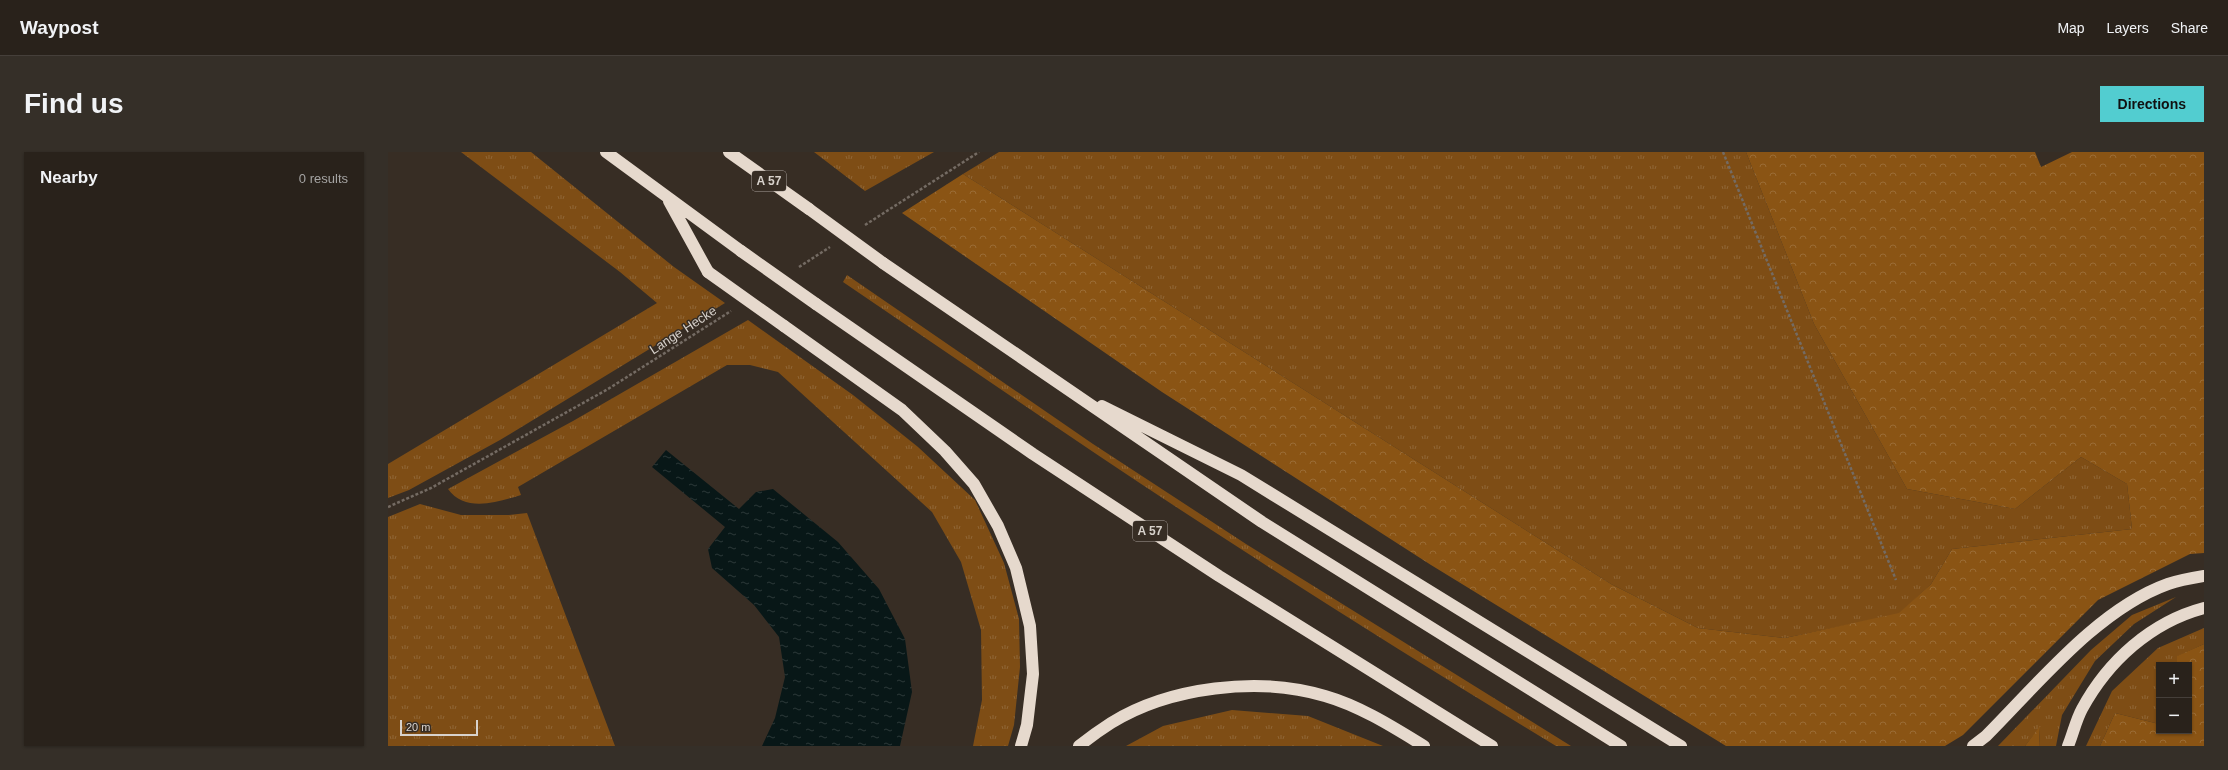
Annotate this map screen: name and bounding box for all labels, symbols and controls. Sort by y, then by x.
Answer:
text: Waypost [20,17,98,38]
text: Map [2057,20,2085,36]
text: Layers [2107,20,2149,36]
text: Share [2171,20,2208,36]
button: Directions [2100,86,2204,122]
text: Find us [24,88,124,119]
text: Nearby [40,168,98,187]
text: 0 results [299,171,348,186]
road number: A 57 [752,171,786,191]
street label: Lange Hecke [647,303,719,357]
road number: A 57 [1133,521,1167,541]
map controls [2156,662,2192,734]
button: + [2156,662,2192,698]
button: − [2156,698,2192,734]
scale bar [400,718,478,737]
text: 20 m [406,721,430,733]

